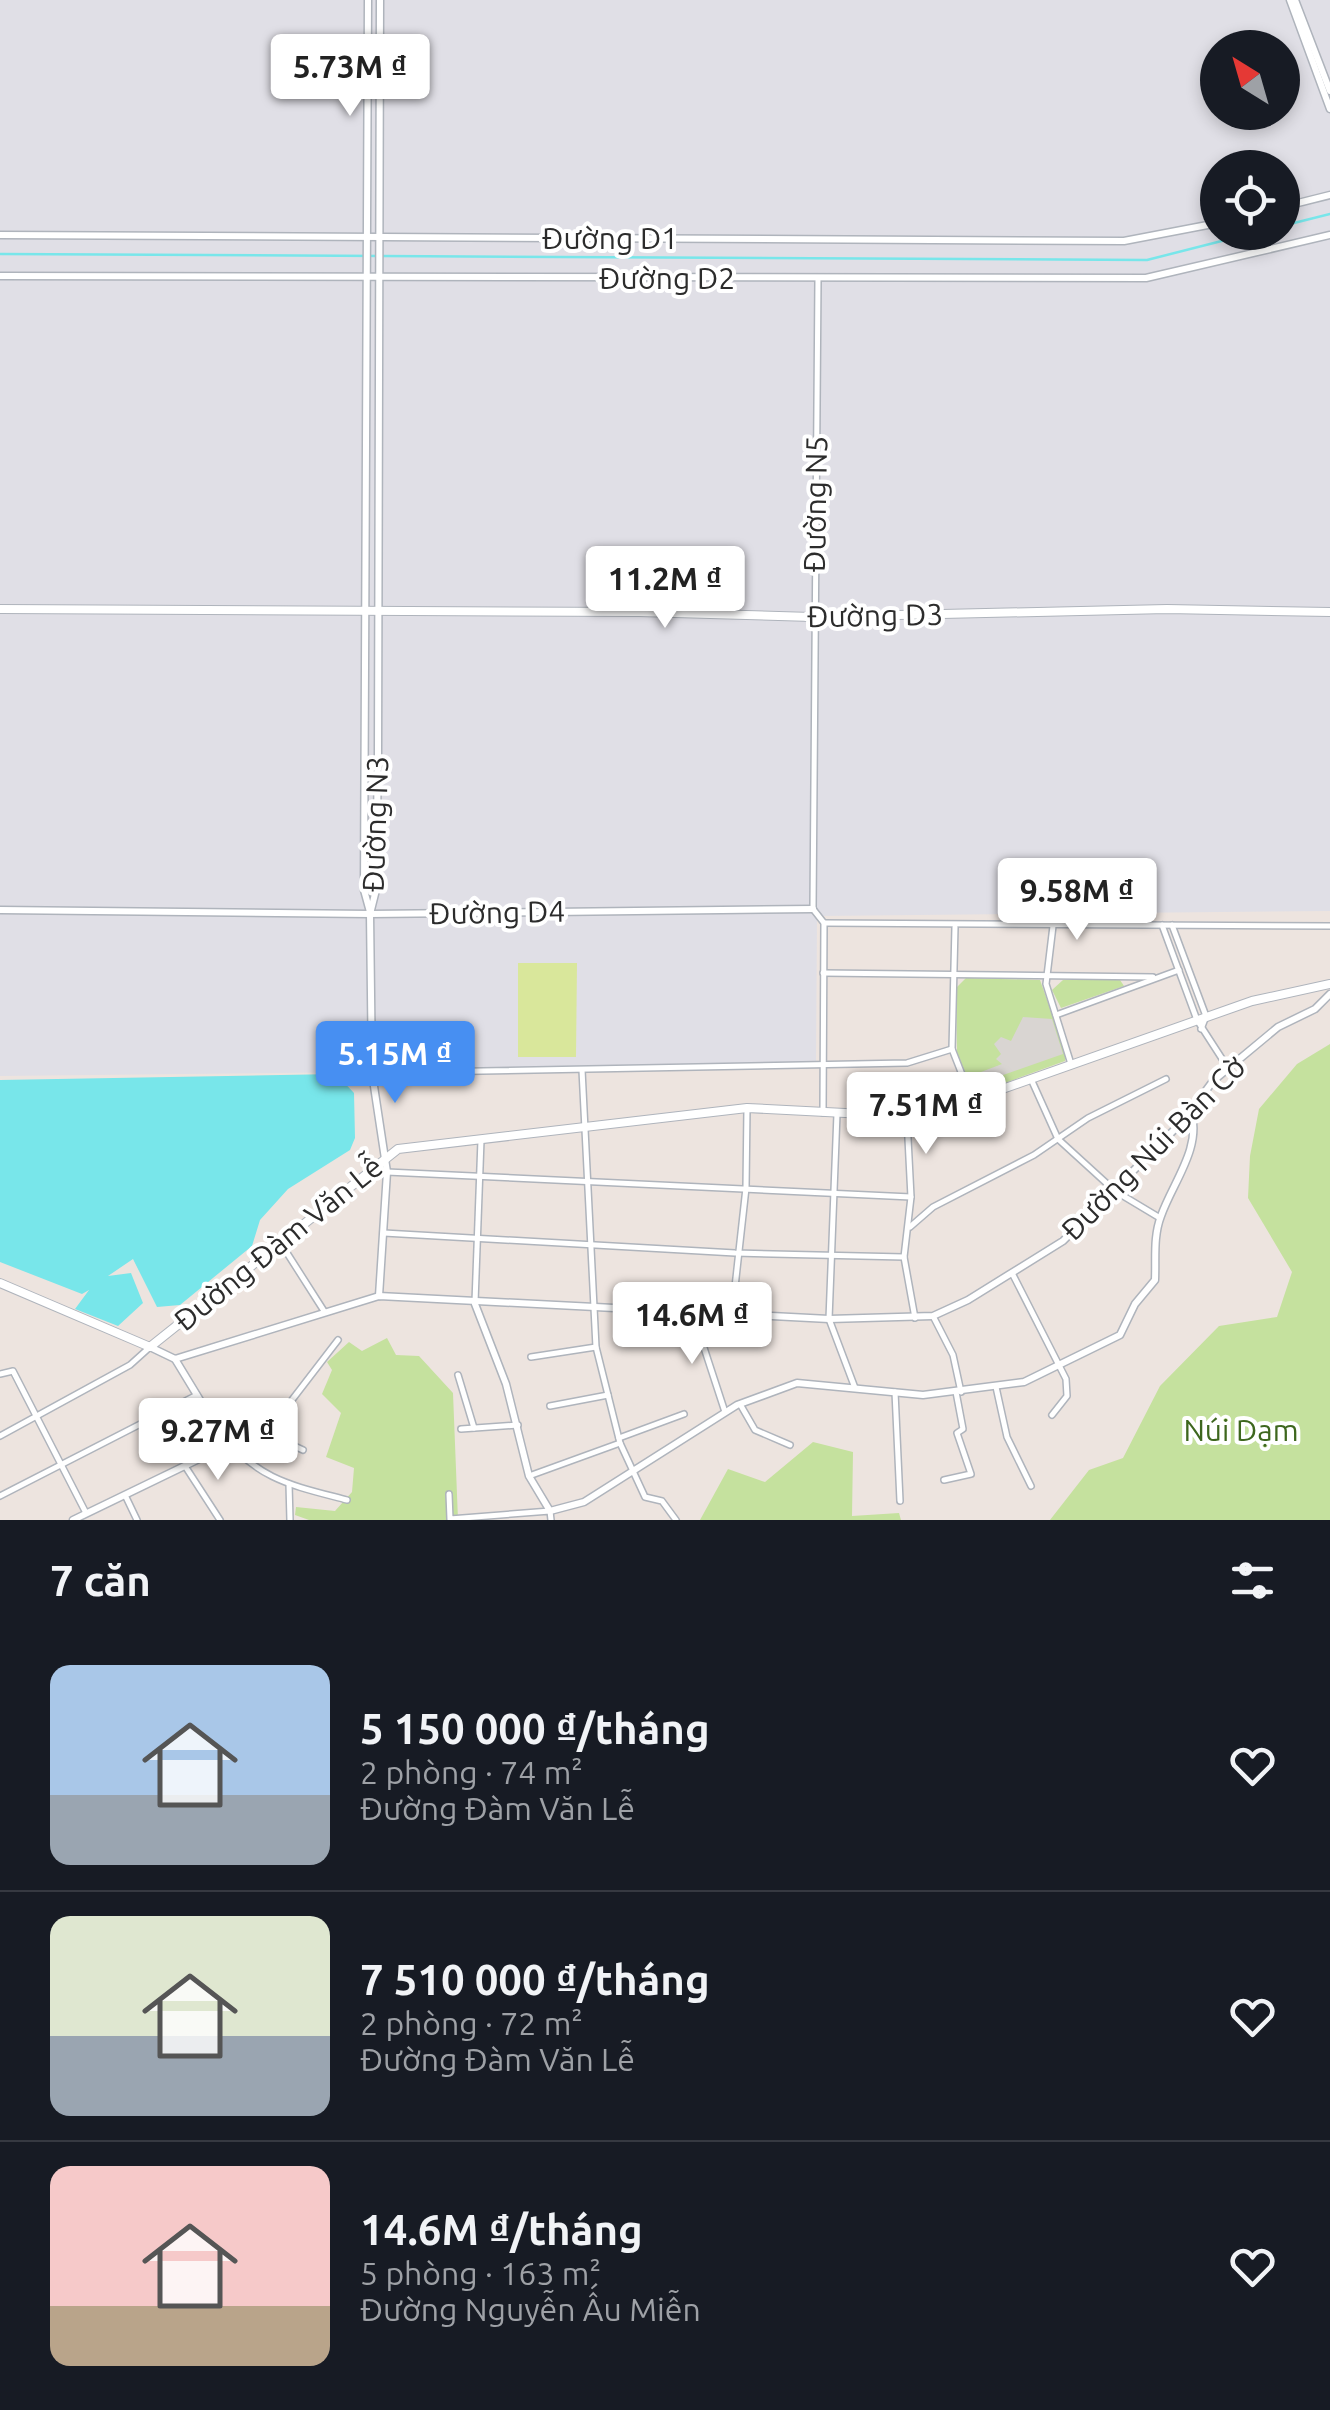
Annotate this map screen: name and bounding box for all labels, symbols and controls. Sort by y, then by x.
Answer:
north arrow [1200,30,1300,130]
map controls [1200,30,1300,250]
pin: 5.73M ₫ [258,34,442,119]
text: 5.73M ₫ [293,48,407,84]
button: locate [1200,150,1300,250]
street label: Đường D1 [542,221,678,255]
street label: Đường D2 [599,261,735,295]
street label: Đường N5 [797,435,833,573]
pin: 11.2M ₫ [573,546,757,631]
text: 11.2M ₫ [608,560,722,596]
street label: Đường D3 [807,597,943,633]
street label: Đường N3 [356,755,394,893]
pin: 9.58M ₫ [985,858,1169,943]
text: 9.58M ₫ [1020,872,1134,908]
street label: Đường D4 [429,894,565,930]
pin: 5.15M ₫ [303,1021,487,1106]
text: 5.15M ₫ [338,1035,452,1071]
street label: Đường Núi Bàn Cờ [1054,1049,1252,1247]
pin: 7.51M ₫ [834,1072,1018,1157]
text: 7.51M ₫ [869,1086,983,1122]
street label: Đường Đàm Văn Lễ [166,1147,389,1337]
pin: 14.6M ₫ [600,1282,784,1367]
text: 14.6M ₫ [635,1296,749,1332]
pin: 9.27M ₫ [126,1398,310,1483]
text: 9.27M ₫ [161,1412,275,1448]
park label: Núi Dạm [1183,1413,1299,1447]
icon: filters [1225,1553,1280,1608]
text: 7 căn [50,1557,151,1604]
icon: home [130,1705,250,1825]
text: 5 150 000 ₫/tháng [360,1705,710,1752]
icon: heart [1225,1738,1280,1793]
text: 2 phòng · 74 m² [360,1754,583,1790]
text: Đường Đàm Văn Lễ [360,1790,635,1826]
icon: home [130,1956,250,2076]
text: 7 510 000 ₫/tháng [360,1956,710,2003]
icon: heart [1225,1989,1280,2044]
text: 2 phòng · 72 m² [360,2005,583,2041]
text: Đường Đàm Văn Lễ [360,2041,635,2077]
icon: home [130,2206,250,2326]
text: 14.6M ₫/tháng [360,2206,643,2253]
icon: heart [1225,2239,1280,2294]
text: 5 phòng · 163 m² [360,2255,601,2291]
text: Đường Nguyễn Ấu Miễn [360,2291,701,2327]

